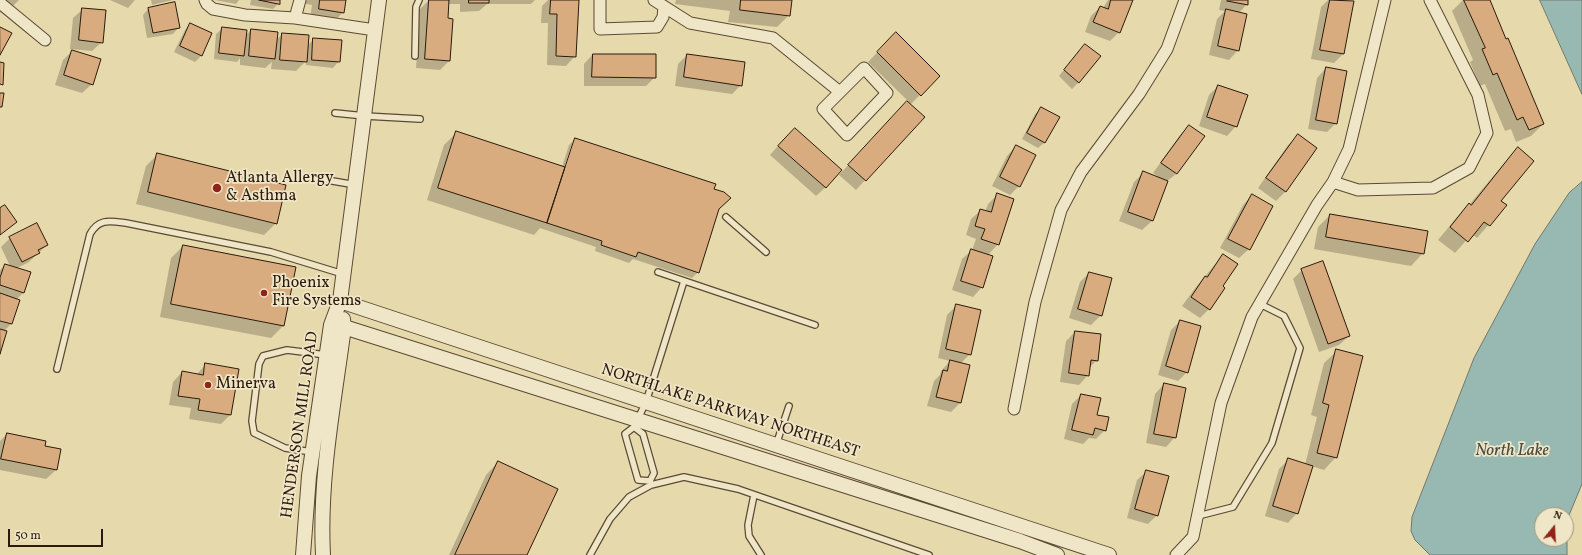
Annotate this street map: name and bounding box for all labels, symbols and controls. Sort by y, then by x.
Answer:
place label: Atlanta Allergy & Asthma [226,169,334,207]
marker: Atlanta Allergy & Asthma [211,182,223,194]
place label: Phoenix Fire Systems [272,274,361,312]
marker: Phoenix Fire Systems [259,288,269,298]
street label: HENDERSON MILL ROAD [278,330,324,520]
street label: NORTHLAKE PARKWAY NORTHEAST [599,361,861,463]
place label: Minerva [216,375,276,395]
marker: Minerva [203,380,213,390]
water label: North Lake [1475,442,1549,462]
north arrow [1534,507,1574,547]
text: N [1551,508,1564,524]
scale bar [10,521,105,547]
text: 50 m [15,528,41,544]

